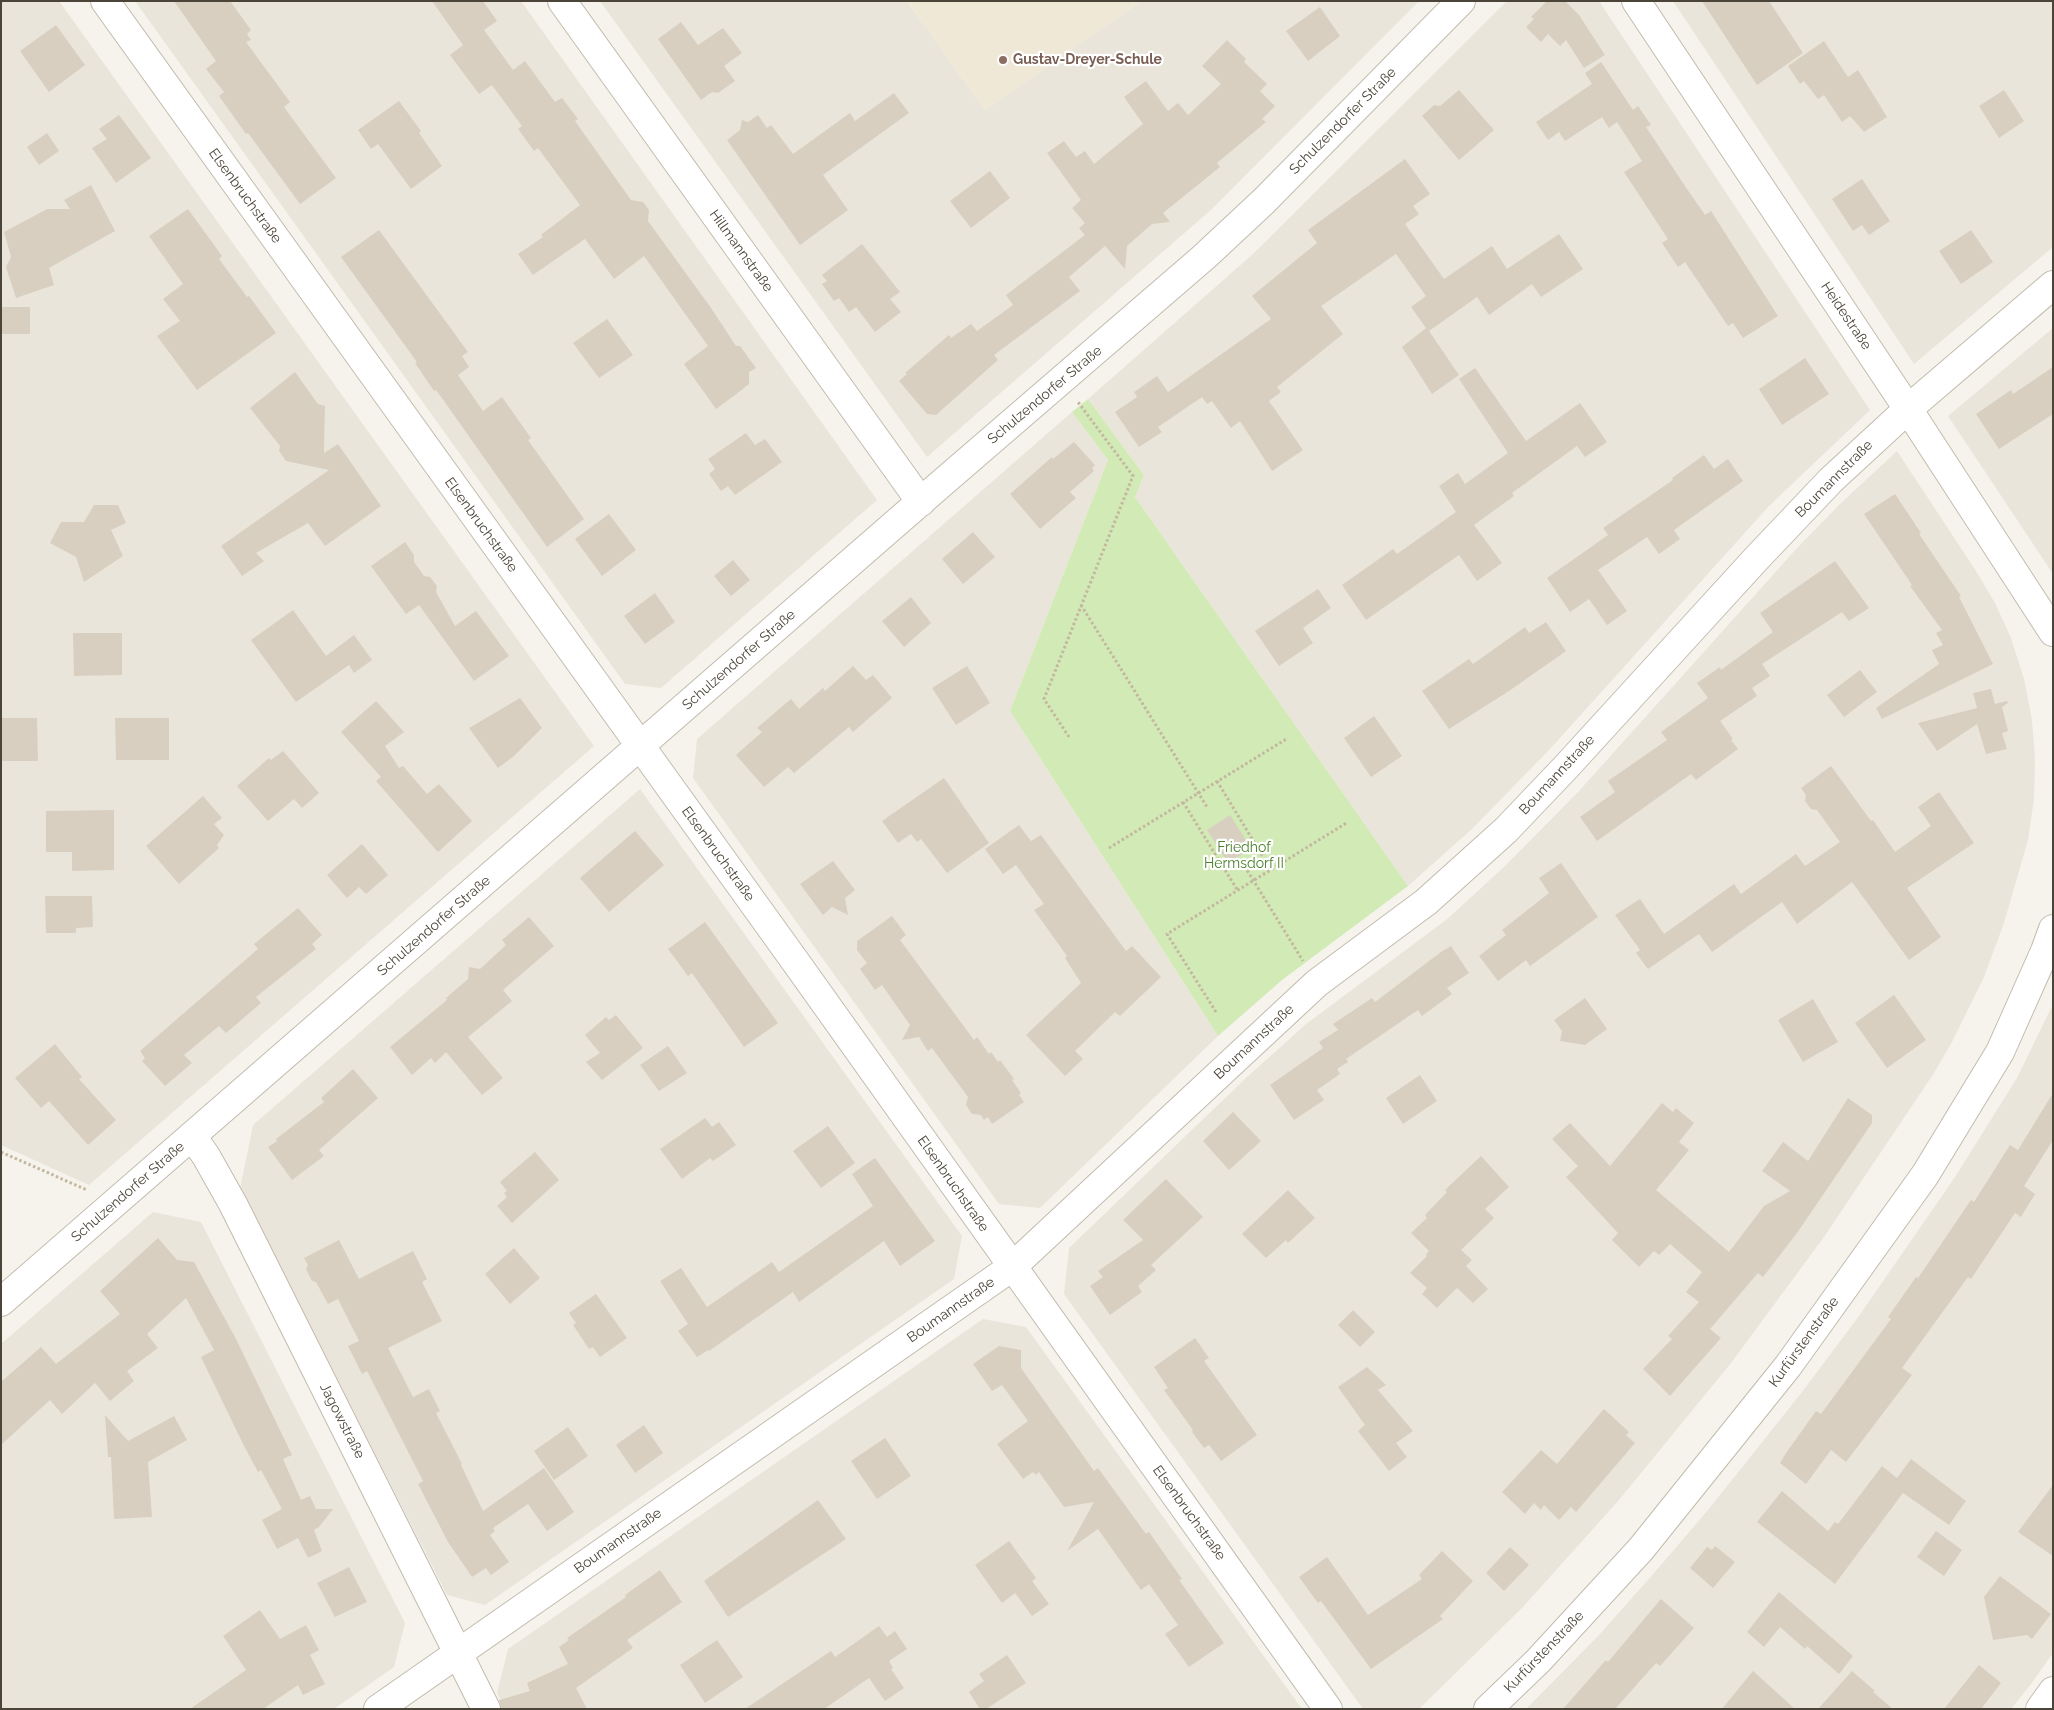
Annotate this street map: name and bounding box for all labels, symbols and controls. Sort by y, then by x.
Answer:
place label: Gustav-Dreyer-Schule [1013,52,1162,68]
marker: Gustav-Dreyer-Schule [997,54,1009,66]
street label: Schulzendorfer Straße [1286,64,1400,178]
street label: Elsenbruchstraße [205,145,285,247]
street label: Hillmannstraße [705,207,777,295]
street label: Heidestraße [1817,279,1875,353]
street label: Schulzendorfer Straße [984,342,1106,448]
street label: Boumannstraße [1792,437,1876,521]
street label: Elsenbruchstraße [441,474,521,576]
street label: Schulzendorfer Straße [679,606,799,714]
street label: Boumannstraße [1516,732,1598,818]
street label: Elsenbruchstraße [678,803,758,905]
park label: Friedhof Hermsdorf II [1204,840,1284,872]
street label: Schulzendorfer Straße [374,872,494,980]
street label: Boumannstraße [1211,1001,1297,1083]
street label: Elsenbruchstraße [914,1133,992,1235]
street label: Schulzendorfer Straße [68,1138,188,1246]
street label: Boumannstraße [904,1274,998,1346]
street label: Kurfürstenstraße [1766,1294,1842,1390]
street label: Jagowstraße [316,1381,368,1461]
street label: Elsenbruchstraße [1149,1462,1229,1564]
street label: Boumannstraße [571,1505,665,1577]
street label: Kurfürstenstraße [1501,1608,1587,1696]

